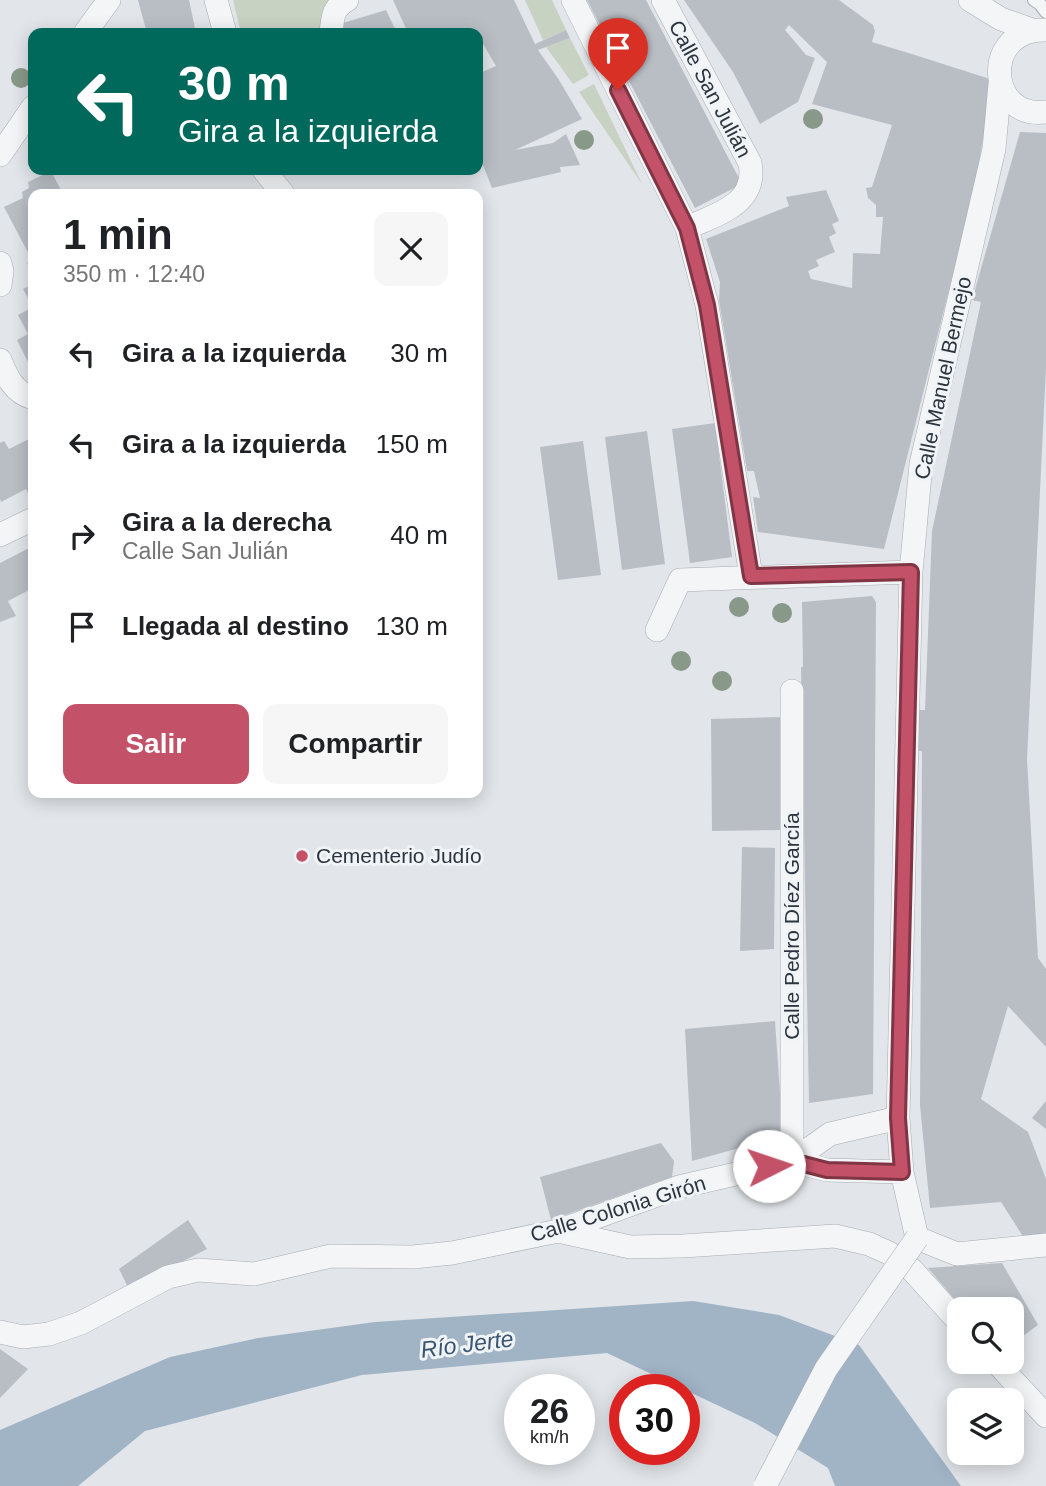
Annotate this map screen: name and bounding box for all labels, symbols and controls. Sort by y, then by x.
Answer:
street label: Calle San Julián [665,16,756,161]
pin [588,18,648,90]
icon: arrive [599,29,637,67]
icon: left [63,56,154,147]
text: 30 m [178,56,290,110]
text: Gira a la izquierda [178,113,438,149]
text: 1 min [63,211,173,258]
button: close [374,212,448,286]
text: 350 m · 12:40 [63,261,205,287]
street label: Calle Manuel Bermejo [910,274,975,481]
icon: left [63,335,101,373]
text: Gira a la izquierda [122,338,346,368]
text: 30 m [390,338,448,368]
icon: left [63,426,101,464]
text: Gira a la izquierda [122,429,346,459]
text: 150 m [376,429,448,459]
text: Gira a la derecha [122,507,332,537]
icon: right [63,517,101,555]
text: 40 m [390,520,448,550]
text: Calle San Julián [122,538,288,564]
icon: arrive [63,608,101,646]
text: Llegada al destino [122,611,349,641]
text: 130 m [376,611,448,641]
button: Salir [63,704,249,784]
button: Compartir [263,704,448,784]
street label: Calle Pedro Díez García [780,812,803,1040]
place label: Cementerio Judío [316,844,482,867]
marker: Cementerio Judío [294,848,310,864]
position arrow [732,1129,806,1203]
street label: Calle Colonia Girón [527,1171,708,1246]
map controls [947,1297,1024,1465]
button: search [947,1297,1024,1374]
water label: Río Jerte [419,1325,515,1363]
speed limit sign: 30 [609,1374,700,1465]
button: layers [947,1388,1024,1465]
text: 26 [530,1391,569,1430]
text: km/h [530,1427,569,1447]

